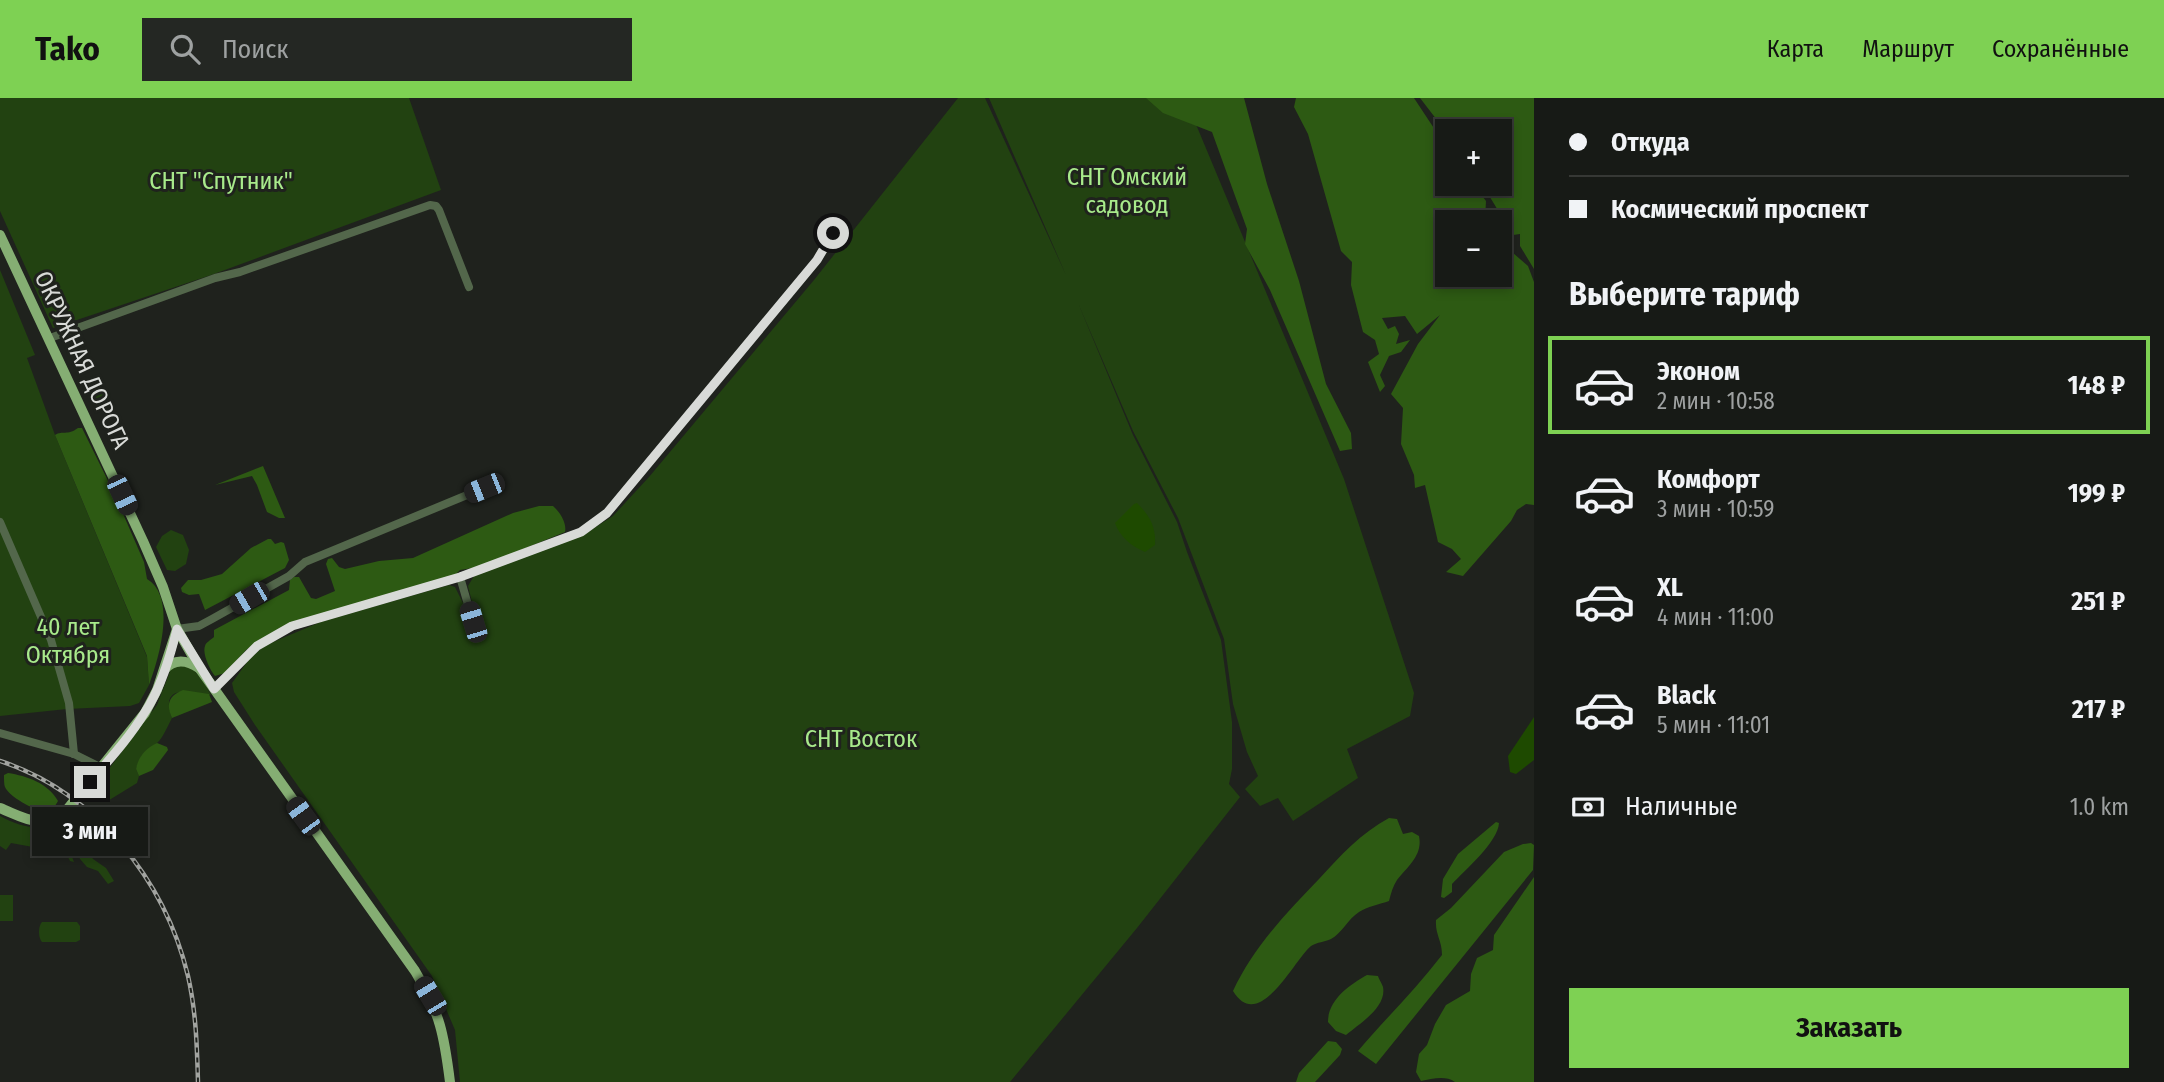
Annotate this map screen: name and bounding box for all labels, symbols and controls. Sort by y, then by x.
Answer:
search box [142,18,632,81]
text: Tako [35,29,100,69]
icon: search [166,30,204,68]
text: Поиск [222,34,289,65]
text: Карта [1767,35,1824,63]
text: Маршрут [1862,35,1954,63]
text: Сохранённые [1992,35,2129,63]
map controls [1435,119,1512,287]
button: + [1435,119,1512,196]
text: Откуда [1611,127,1690,158]
park label: СНТ Омский садовод [1067,163,1187,219]
park label: СНТ "Спутник" [149,167,293,195]
text: Космический проспект [1611,194,1868,225]
button: − [1435,210,1512,287]
route start [817,217,849,249]
street label: ОКРУЖНАЯ ДОРОГА [29,267,136,454]
text: Выберите тариф [1569,275,1800,313]
icon: car [1573,354,1636,417]
text: Эконом [1657,356,1740,387]
text: 148 ₽ [2067,370,2125,401]
text: 2 мин · 10:58 [1657,387,1775,415]
icon: car [1573,462,1636,525]
text: Комфорт [1657,464,1760,495]
car [461,470,508,506]
car [104,472,141,518]
text: 199 ₽ [2068,478,2125,509]
text: 3 мин · 10:59 [1657,495,1774,523]
icon: car [1573,570,1636,633]
text: XL [1657,572,1683,603]
car [226,578,273,618]
text: 251 ₽ [2071,586,2125,617]
car [457,599,490,645]
text: 4 мин · 11:00 [1657,603,1774,631]
park label: 40 лет Октября [26,613,110,669]
icon: car [1573,678,1636,741]
text: Black [1657,680,1716,711]
text: 217 ₽ [2072,694,2125,725]
text: 5 мин · 11:01 [1657,711,1770,739]
park label: СНТ Восток [805,725,918,753]
route end [74,766,106,798]
icon: cash [1569,788,1607,826]
text: Наличные [1625,791,1738,822]
car [283,793,324,839]
text: 1.0 km [2070,793,2129,821]
callout: 3 мин [32,806,148,856]
text: 3 мин [63,817,117,845]
car [411,973,450,1019]
button: Заказать [1569,988,2129,1068]

